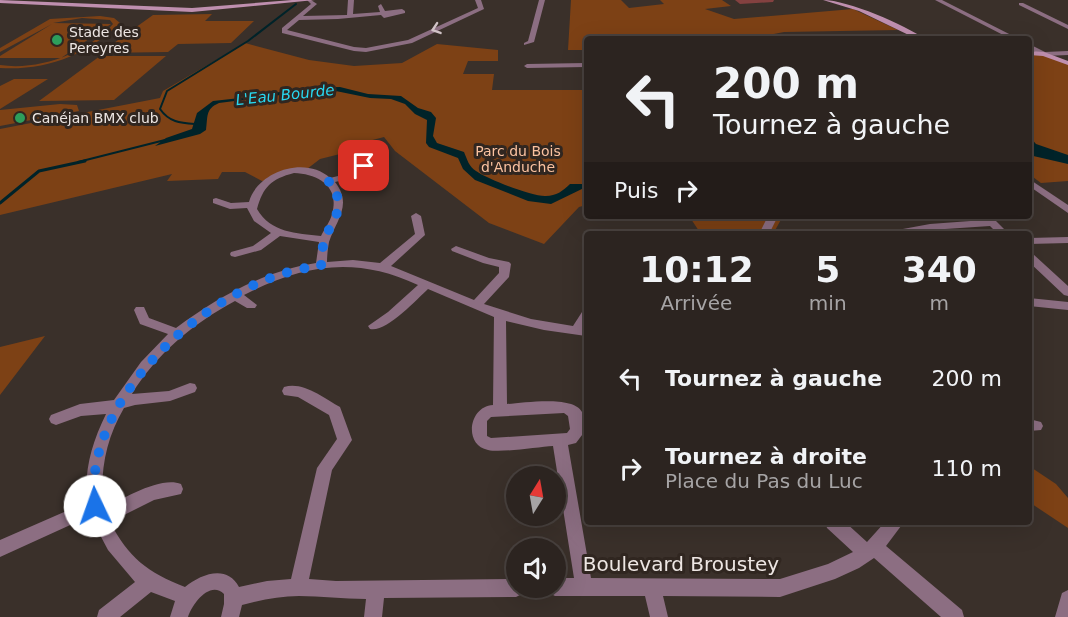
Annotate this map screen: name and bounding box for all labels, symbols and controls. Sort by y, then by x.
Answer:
one-way arrow [432,22,442,35]
place label: Stade des Pereyres [69,24,139,56]
marker: Stade des Pereyres [50,33,64,47]
text: 200 m [713,59,859,108]
icon: left [614,60,692,138]
water label: L'Eau Bourde [235,81,335,109]
text: Tournez à gauche [713,109,950,140]
place label: Canéjan BMX club [32,110,159,126]
marker: Canéjan BMX club [13,111,27,125]
pin [338,140,389,191]
park label: Parc du Bois d'Anduche [475,143,561,175]
icon: arrive [347,149,380,182]
icon: right [670,174,703,207]
text: Puis [614,178,658,203]
text: 10:12 [639,249,754,290]
text: 5 [815,249,840,290]
text: 340 [902,249,977,290]
text: Arrivée [661,291,732,315]
text: min [809,291,847,315]
text: m [930,291,949,315]
icon: left [614,362,647,395]
text: Tournez à gauche [665,366,882,391]
text: 200 m [932,366,1002,391]
text: Tournez à droite [665,444,867,469]
icon: right [614,452,647,485]
text: 110 m [932,456,1002,481]
north arrow [506,466,566,526]
map controls [506,466,566,598]
text: Place du Pas du Luc [665,469,863,493]
position arrow [63,474,127,538]
button: sound [506,538,566,598]
street label: Boulevard Broustey [583,552,779,576]

